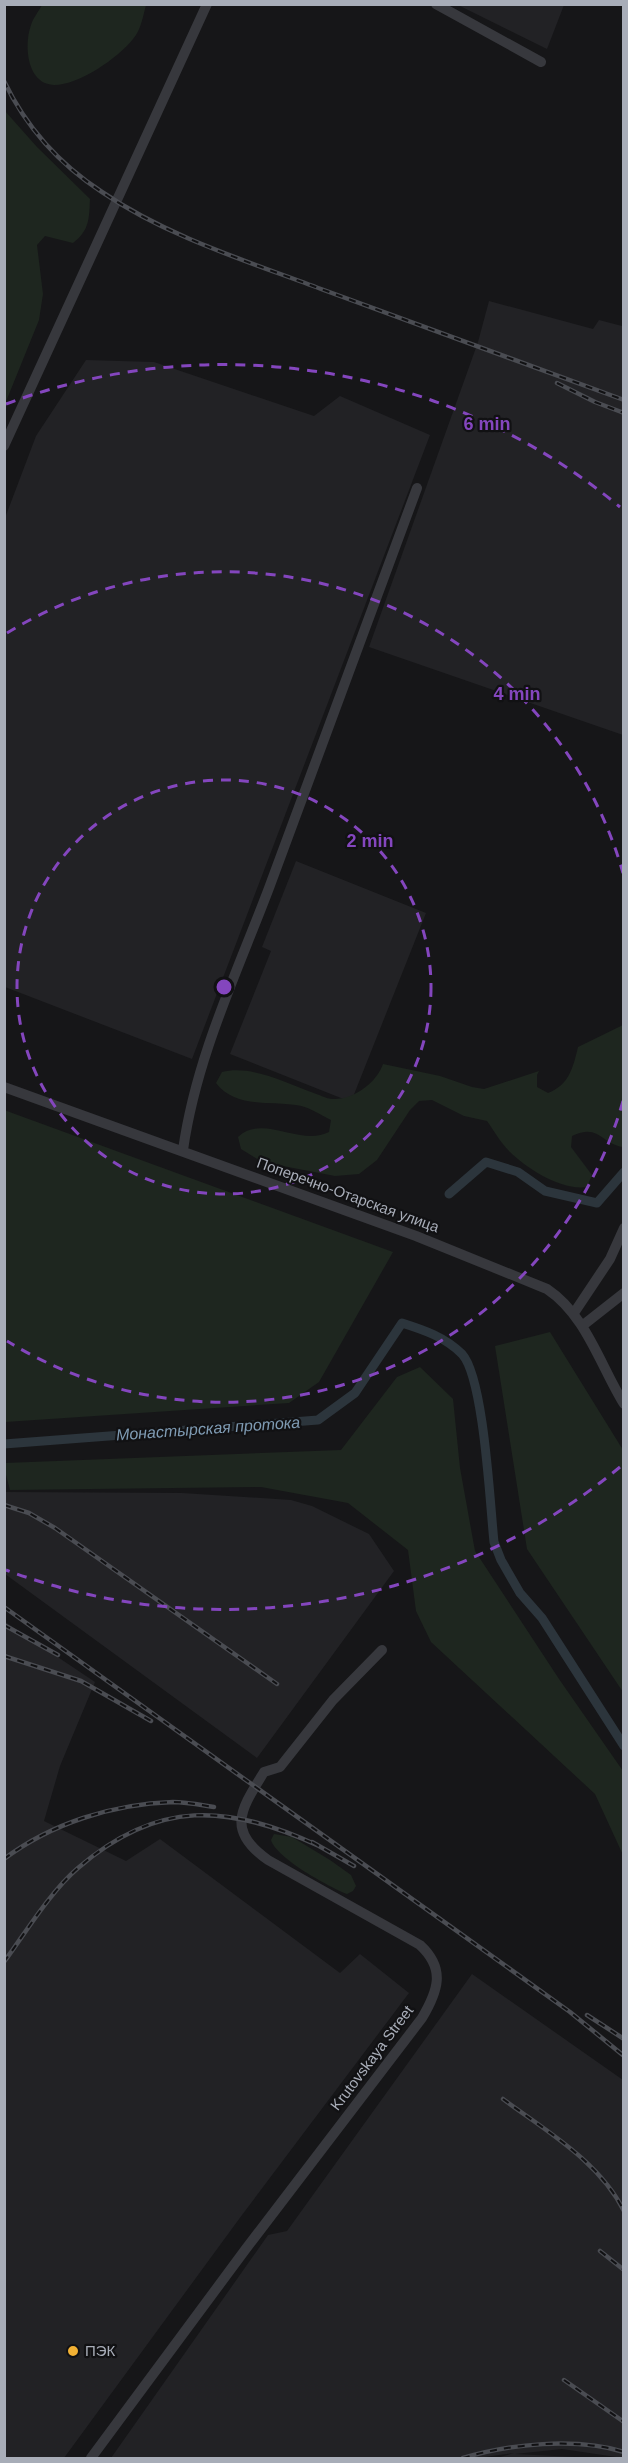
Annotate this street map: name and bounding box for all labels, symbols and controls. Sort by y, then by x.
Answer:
text: 6 min [463,414,511,434]
text: 4 min [493,684,541,704]
text: 2 min [346,831,394,851]
centre of rings [214,977,234,997]
street label: Поперечно-Отарская улица [255,1154,442,1236]
water label: Монастырская протока [115,1414,301,1443]
street label: Krutovskaya Street [327,2001,417,2113]
place label: ПЭК [85,2342,116,2359]
marker: ПЭК [66,2344,80,2358]

